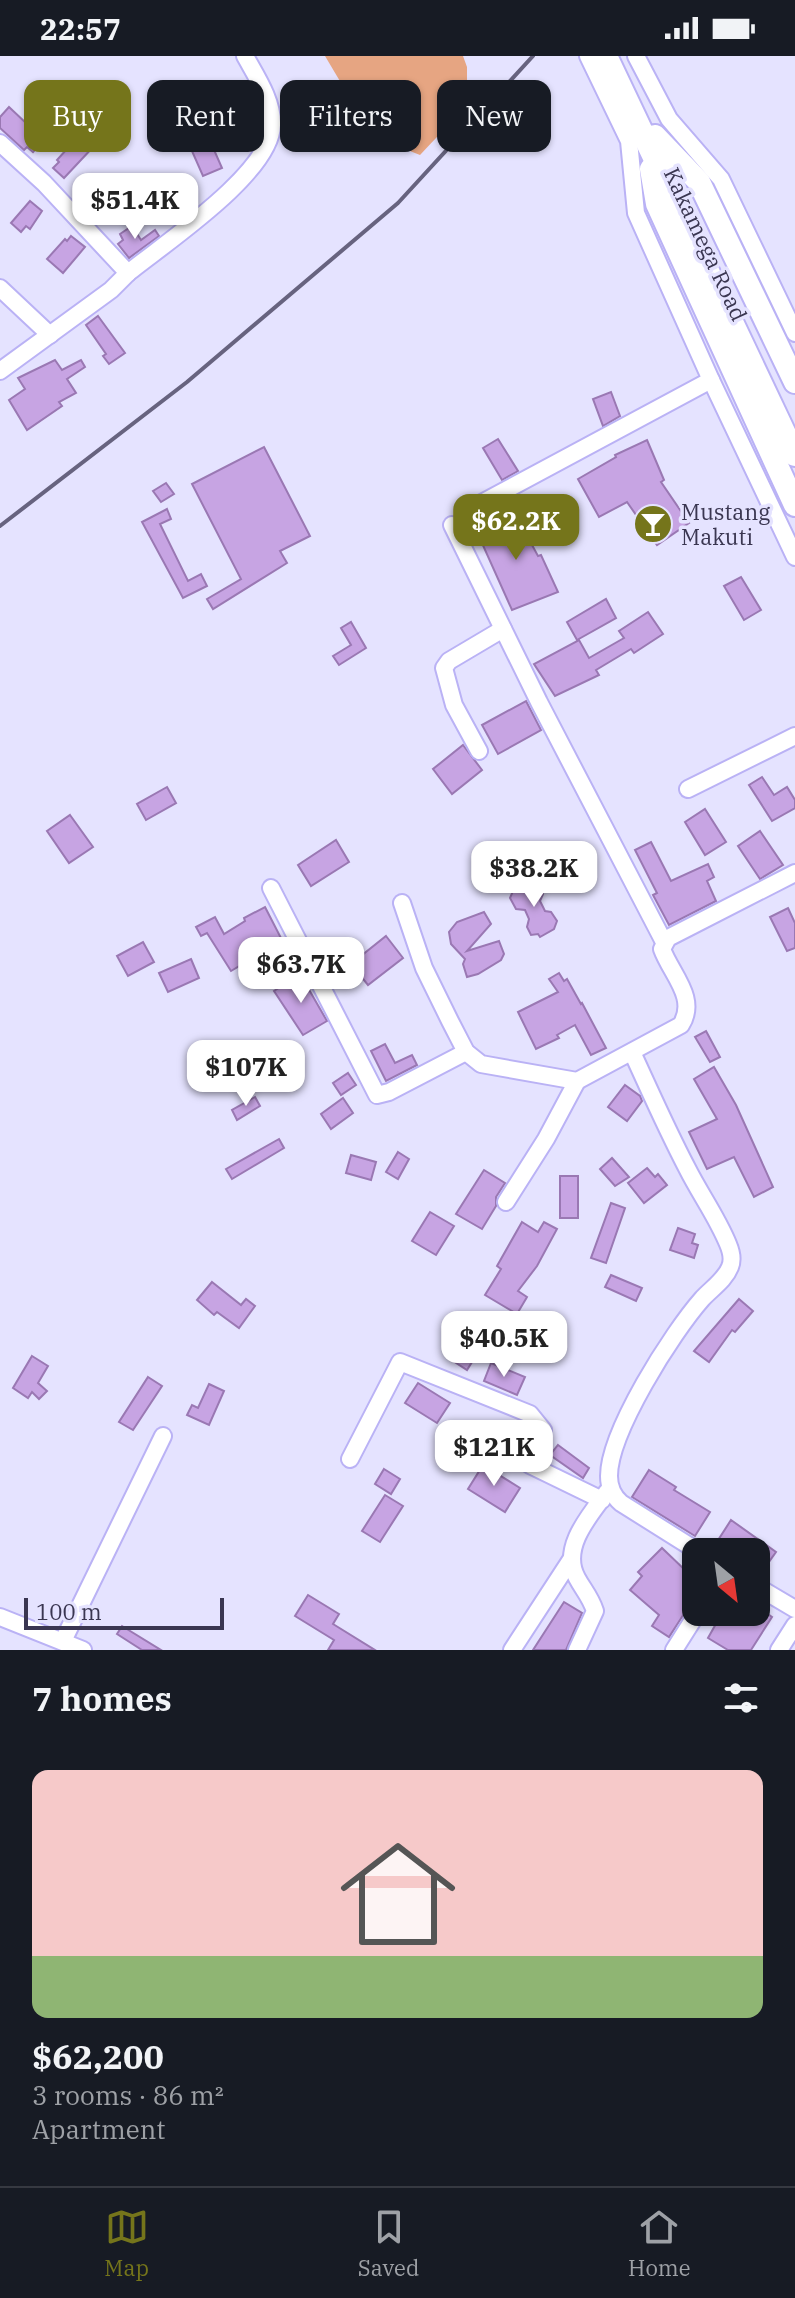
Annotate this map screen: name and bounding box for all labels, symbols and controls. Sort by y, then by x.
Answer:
text: 22:57 [40,9,121,48]
chip: Buy [24,80,131,152]
chip: Rent [147,80,264,152]
chip: Filters [280,80,421,152]
chip: New [437,80,551,152]
street label: Kakamega Road [658,162,754,326]
pin: $51.4K [70,173,200,241]
text: $51.4K [90,182,180,216]
pin: $62.2K [451,494,581,562]
place label: Mustang Makuti [681,497,770,551]
text: $62.2K [471,503,561,537]
bar icon: Mustang Makuti [632,503,674,545]
pin: $38.2K [469,841,599,909]
text: $38.2K [489,850,579,884]
pin: $63.7K [236,937,366,1005]
text: $63.7K [256,946,346,980]
pin: $107K [190,1040,302,1108]
text: $107K [205,1049,287,1083]
pin: $40.5K [439,1311,569,1379]
text: $40.5K [459,1320,549,1354]
pin: $121K [438,1420,550,1488]
text: $121K [453,1429,535,1463]
north arrow [682,1538,770,1626]
map controls [682,1538,770,1626]
scale bar [24,1594,224,1630]
text: 100 m [36,1597,102,1626]
text: 7 homes [32,1676,172,1720]
icon: filters [719,1676,763,1720]
icon: home [326,1822,470,1966]
text: $62,200 [32,2034,164,2078]
text: 3 rooms · 86 m² [32,2078,224,2112]
text: Apartment [32,2112,165,2146]
tab: Map [104,2205,149,2282]
tab: Saved [358,2205,419,2282]
tab: Home [628,2205,691,2282]

